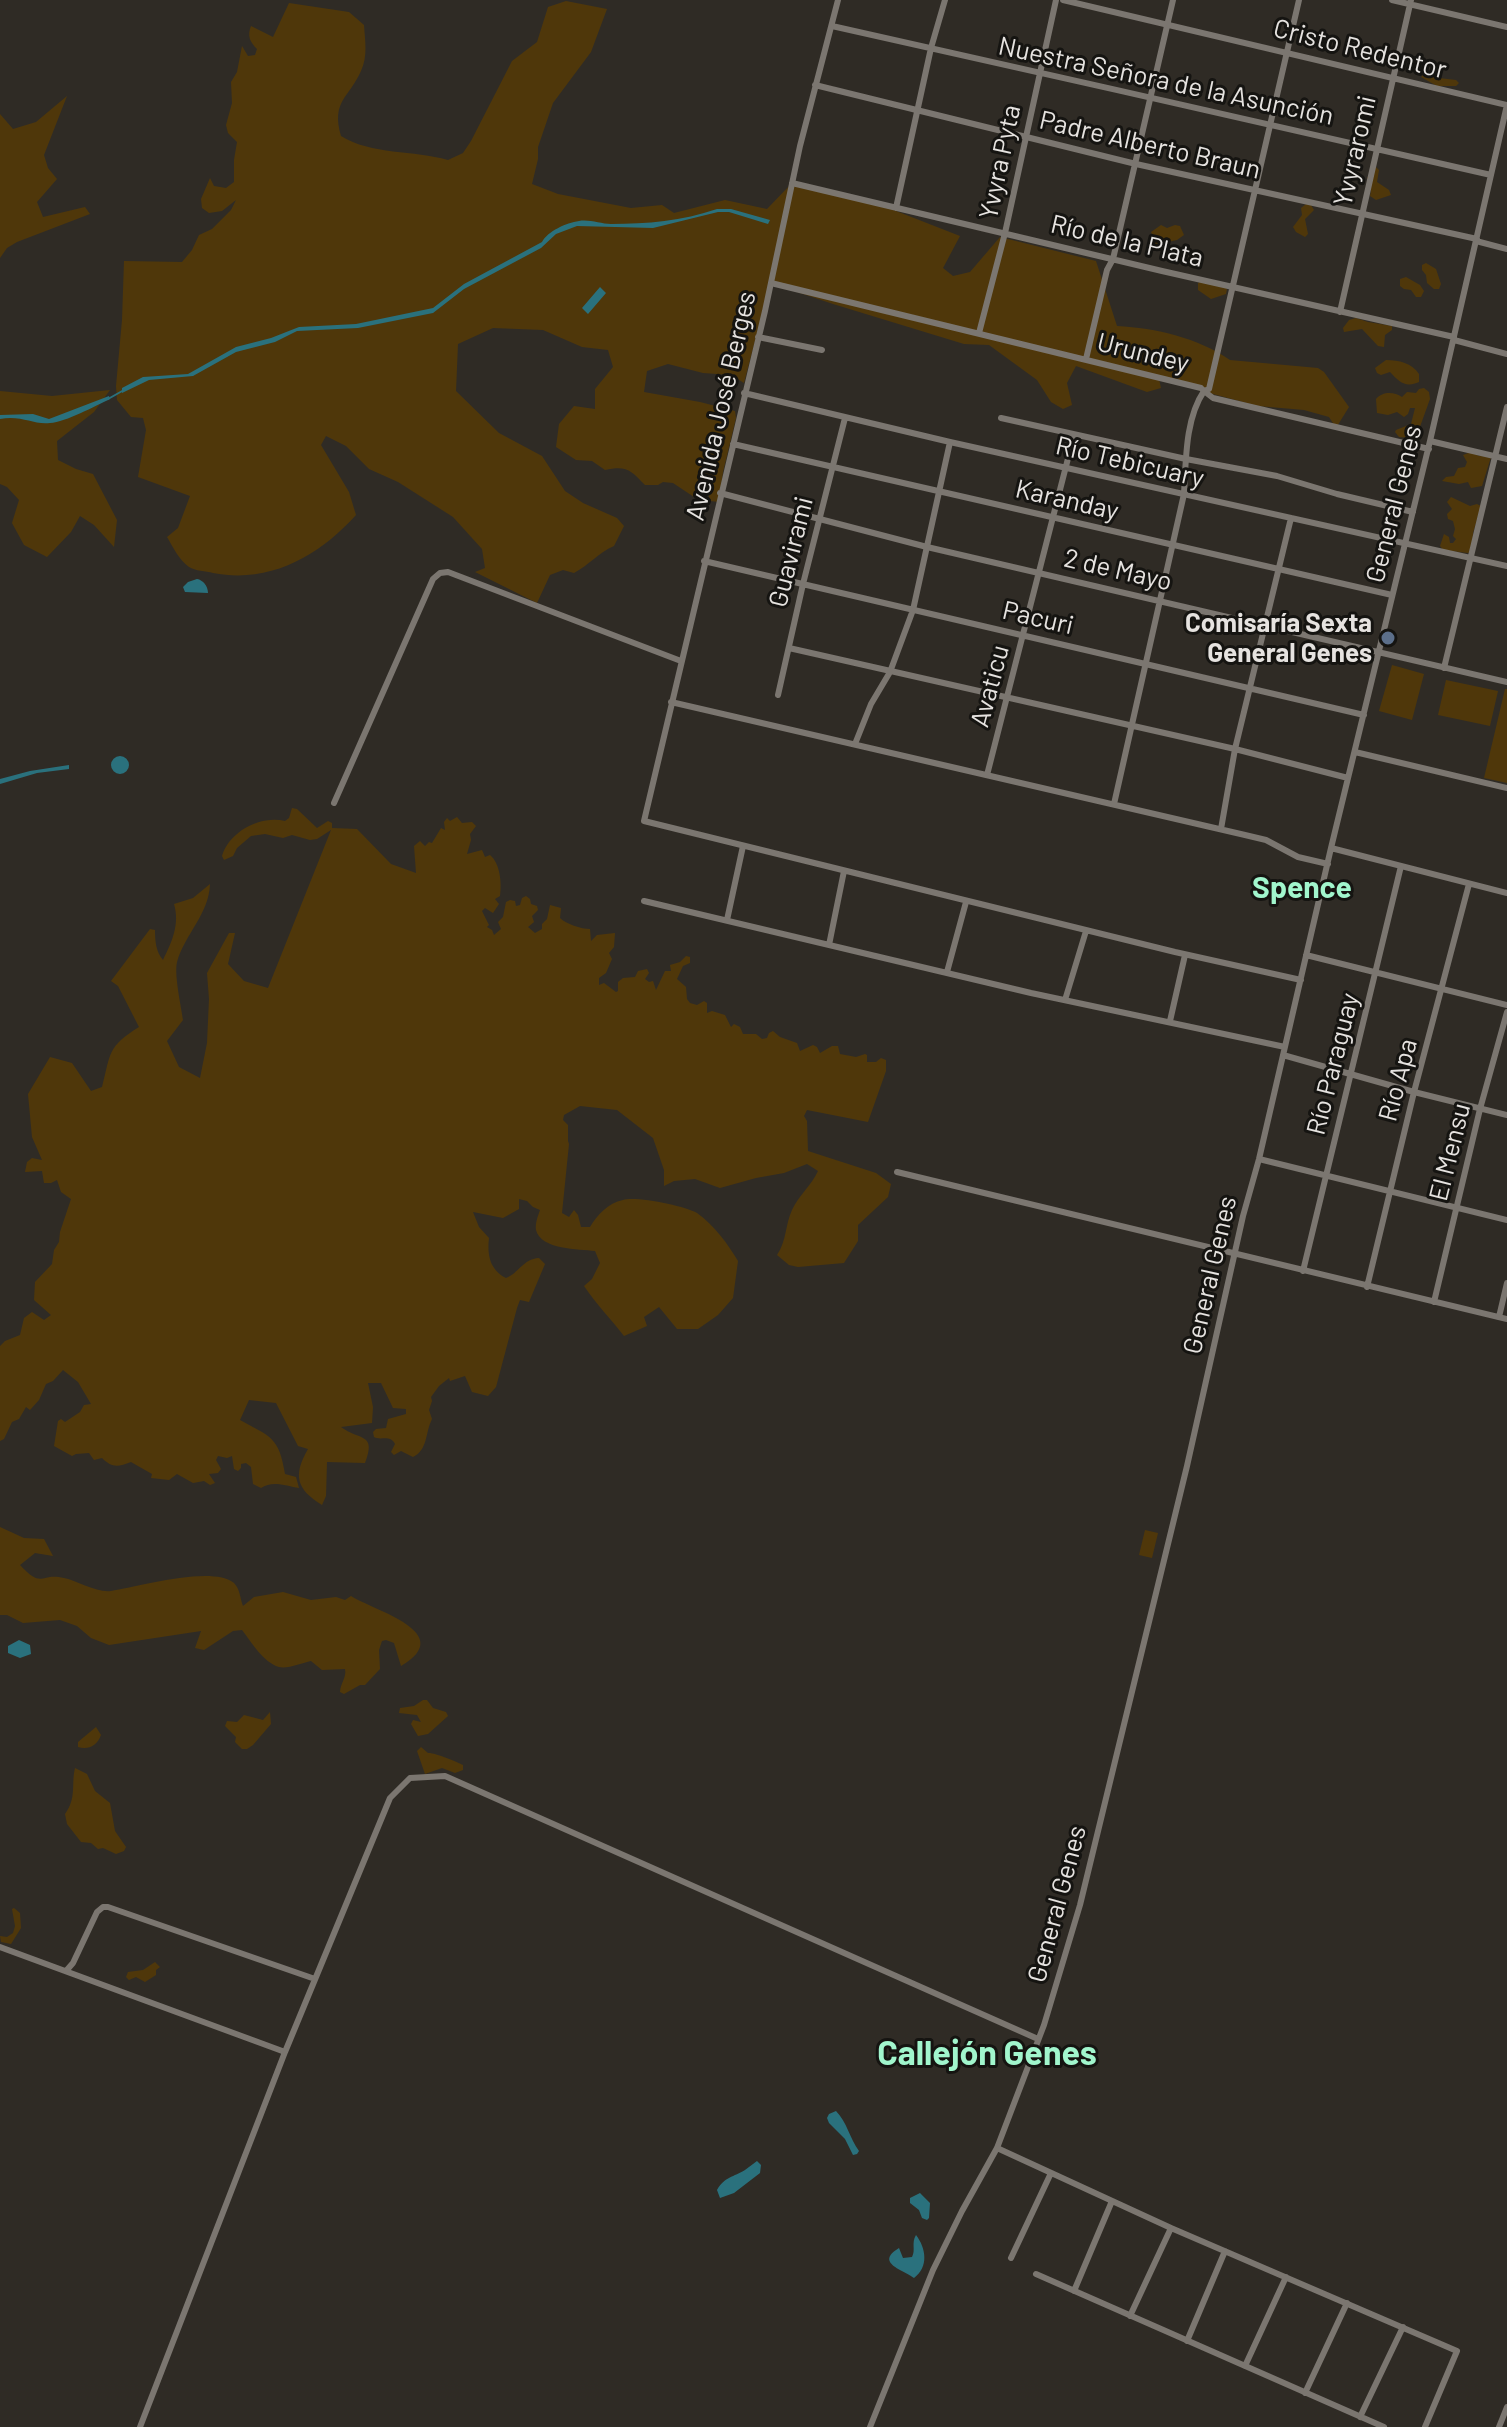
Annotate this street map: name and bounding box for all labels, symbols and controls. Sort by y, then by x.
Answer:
street label: Cristo Redentor [1270,12,1450,86]
street label: Nuestra Señora de la Asunción [996,30,1336,132]
street label: Yvyraromi [1327,93,1383,209]
street label: Yvyra Pyta [973,102,1027,222]
street label: Padre Alberto Braun [1036,104,1264,186]
street label: Río de la Plata [1048,208,1206,274]
street label: Avenida José Berges [679,288,763,524]
street label: Urundey [1094,327,1192,379]
street label: General Genes [1359,422,1429,586]
street label: Río Tebicuary [1053,430,1207,494]
street label: Karanday [1012,473,1122,527]
street label: Guavirami [762,493,820,611]
street label: 2 de Mayo [1061,542,1175,598]
street label: Pacuri [999,595,1077,641]
place label: Comisaría Sexta General Genes [1185,607,1372,668]
marker: Comisaría Sexta General Genes [1379,629,1397,647]
street label: Avaticu [964,641,1016,731]
district label: Spence [1252,870,1352,906]
street label: Río Paraguay [1300,990,1366,1138]
street label: Río Apa [1372,1035,1424,1125]
street label: El Mensu [1423,1100,1477,1204]
street label: General Genes [1177,1193,1243,1357]
street label: General Genes [1021,1822,1093,1986]
district label: Callejón Genes [877,2034,1097,2074]

